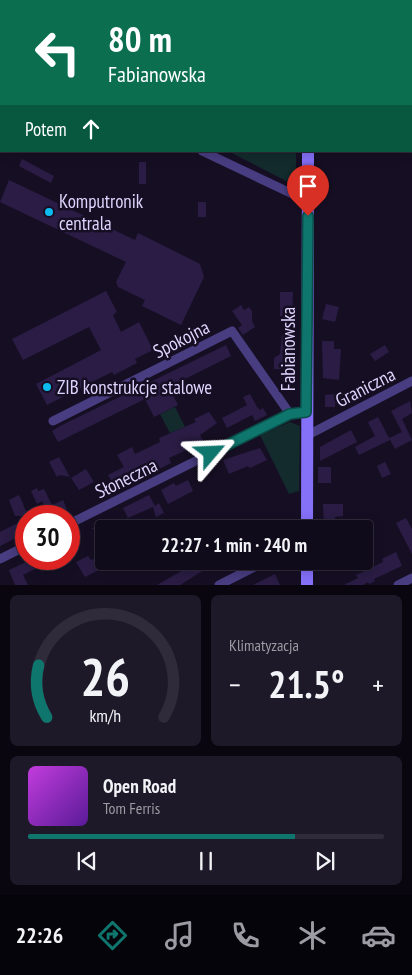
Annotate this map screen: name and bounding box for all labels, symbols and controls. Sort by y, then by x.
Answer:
text: 80 m [108,16,172,62]
icon: left [25,20,90,85]
text: Fabianowska [108,60,206,88]
icon: ahead [77,115,105,143]
text: Potem [25,117,67,141]
pin [287,165,329,216]
icon: arrive [294,172,322,200]
place label: Komputronik centrala [59,189,144,235]
marker: Komputronik centrala [43,206,55,218]
street label: Fabianowska [276,307,300,391]
street label: Spokojna [149,315,213,363]
street label: Graniczna [331,362,399,412]
place label: ZIB konstrukcje stalowe [57,375,212,399]
marker: ZIB konstrukcje stalowe [41,381,53,393]
position arrow [184,426,236,478]
street label: Słoneczna [91,453,161,503]
speed limit sign: 30 [15,505,80,570]
text: 22:27 · 1 min · 240 m [161,533,307,557]
text: Klimatyzacja [229,635,299,655]
text: 26 [81,643,130,710]
text: 21.5° [268,659,345,708]
text: − [229,666,241,703]
text: + [372,666,384,703]
text: km/h [90,704,121,727]
text: Open Road [103,774,176,798]
text: Tom Ferris [103,798,160,818]
icon: previous [73,847,101,875]
icon: pause [192,847,220,875]
icon: next [311,847,339,875]
icon: directions [95,918,130,953]
icon: music [162,918,197,953]
icon: phone [228,918,263,953]
icon: climate [295,918,330,953]
icon: car [361,918,396,953]
text: 22:26 [16,921,63,949]

